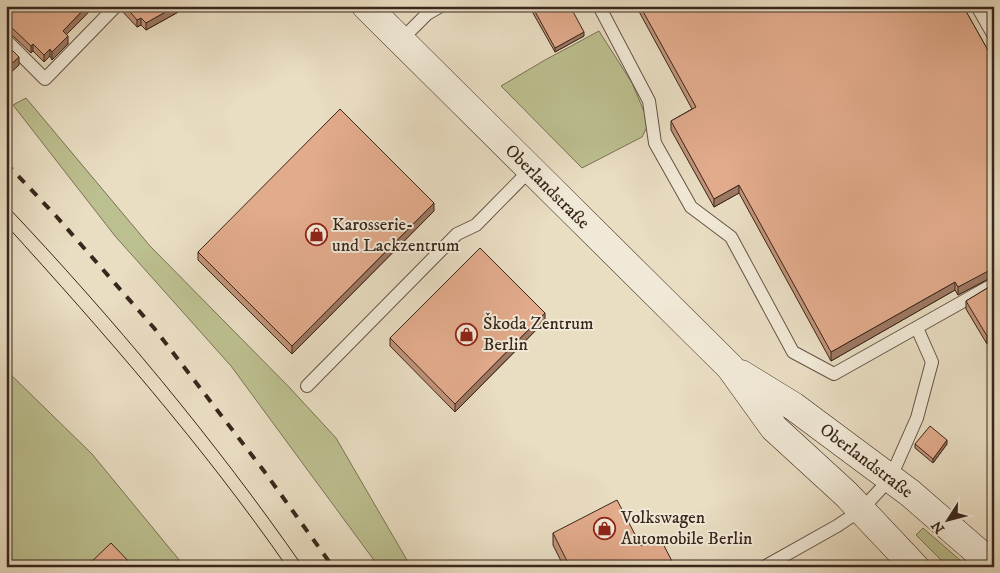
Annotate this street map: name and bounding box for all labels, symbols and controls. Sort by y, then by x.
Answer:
street label: Oberlandstraße [500,140,594,234]
place label: Karosserie- und Lackzentrum [332,214,459,257]
shop icon: Karosserie- und Lackzentrum [304,223,328,247]
place label: Škoda Zentrum Berlin [483,312,593,356]
shop icon: Škoda Zentrum Berlin [455,322,479,346]
street label: Oberlandstraße [815,419,917,503]
north arrow [922,496,972,546]
place label: Volkswagen Automobile Berlin [620,507,753,550]
shop icon: Volkswagen Automobile Berlin [593,516,617,540]
text: N [927,517,949,537]

